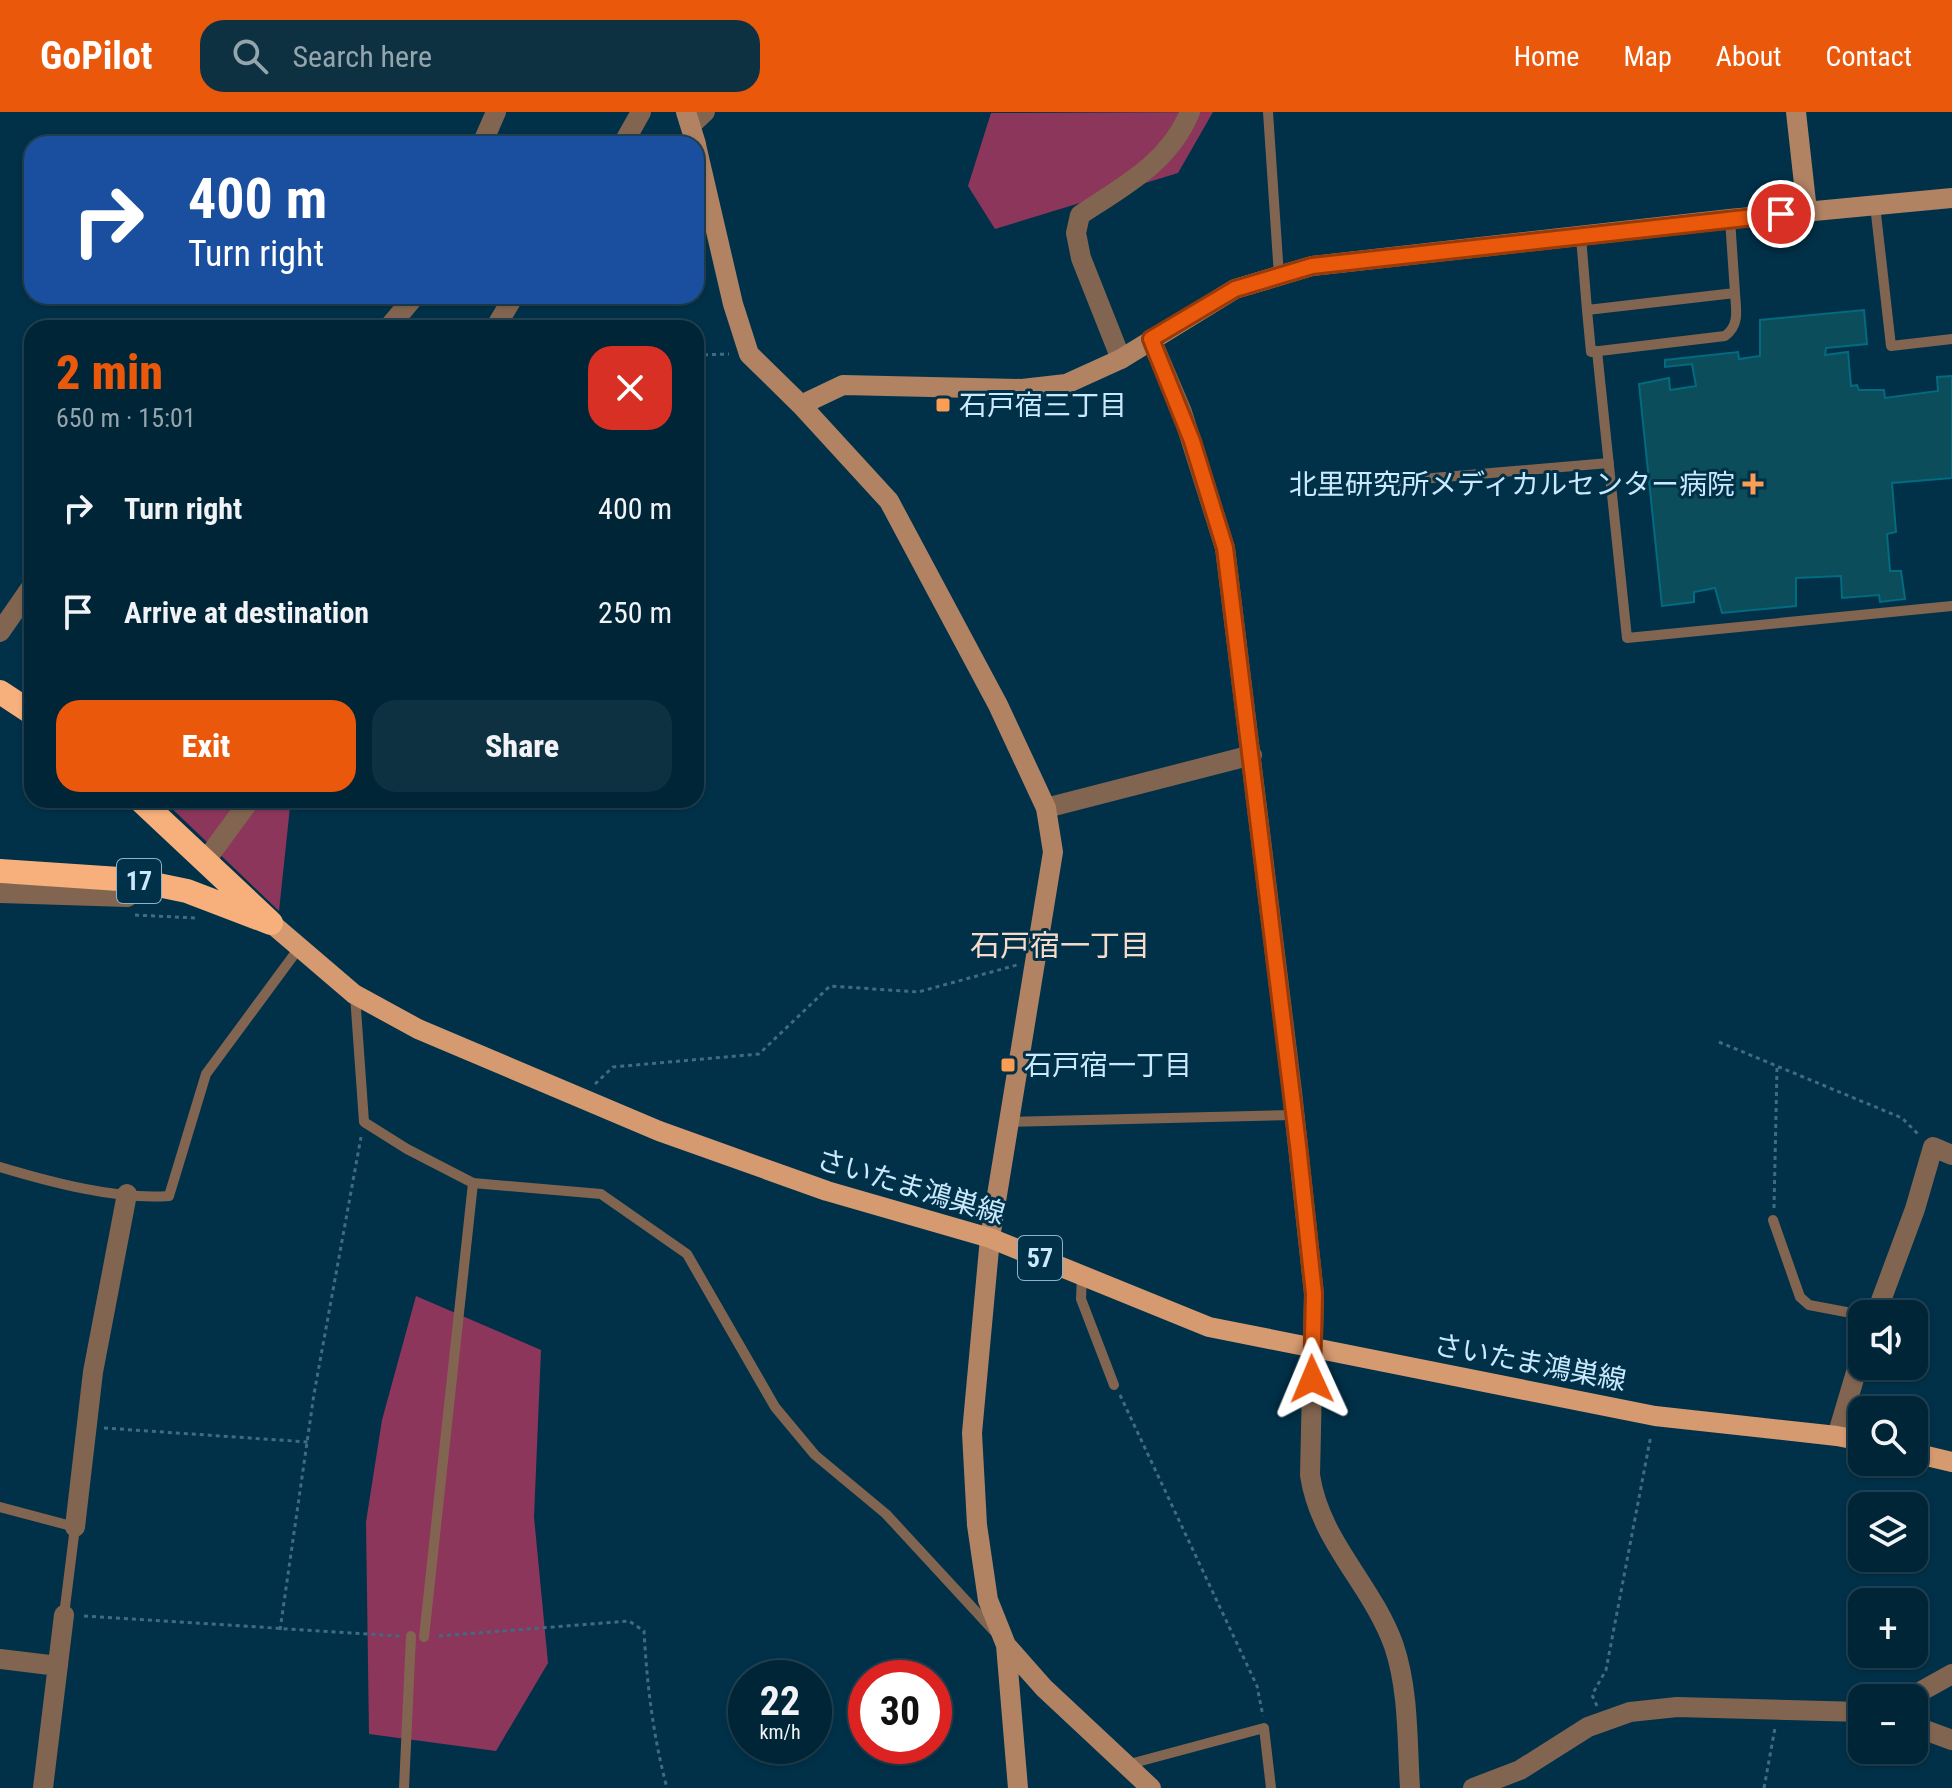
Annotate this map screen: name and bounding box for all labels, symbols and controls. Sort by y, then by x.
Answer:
search box [200,20,760,92]
text: GoPilot [40,34,152,78]
icon: search [228,34,272,78]
text: Search here [292,39,432,74]
text: Home [1514,40,1579,73]
text: Map [1623,40,1672,73]
text: About [1716,40,1782,73]
text: Contact [1826,40,1912,73]
text: 400 m [188,166,327,232]
icon: right [56,168,160,272]
pin [1747,180,1815,248]
icon: arrive [1759,192,1803,236]
text: Turn right [188,233,324,275]
text: 2 min [56,344,163,401]
button: close [588,346,672,430]
place label: 石戸宿三丁目 [959,389,1127,422]
marker: 石戸宿三丁目 [934,396,952,414]
text: 650 m · 15:01 [56,403,196,433]
place label: 北里研究所メディカルセンター病院 [1289,468,1735,501]
marker: 北里研究所メディカルセンター病院 [1742,473,1764,495]
icon: right [56,486,100,530]
text: Turn right [124,491,242,526]
text: 400 m [598,491,672,526]
icon: arrive [56,590,100,634]
text: Arrive at destination [124,595,369,630]
text: 250 m [598,595,672,630]
button: Exit [56,700,356,792]
button: Share [372,700,672,792]
road number: 17 [117,859,161,903]
district label: 石戸宿一丁目 [970,928,1150,963]
place label: 石戸宿一丁目 [1024,1049,1192,1082]
marker: 石戸宿一丁目 [999,1056,1017,1074]
street label: さいたま鴻巣線 [813,1142,1009,1231]
road number: 57 [1018,1236,1062,1280]
map controls [1848,1300,1928,1764]
button: sound [1848,1300,1928,1380]
street label: さいたま鴻巣線 [1431,1328,1629,1397]
position arrow [1270,1337,1354,1421]
button: search [1848,1396,1928,1476]
button: layers [1848,1492,1928,1572]
button: + [1848,1588,1928,1668]
speed limit sign: 30 [848,1660,952,1764]
text: 22 [760,1678,800,1725]
button: − [1848,1684,1928,1764]
text: km/h [759,1720,801,1744]

